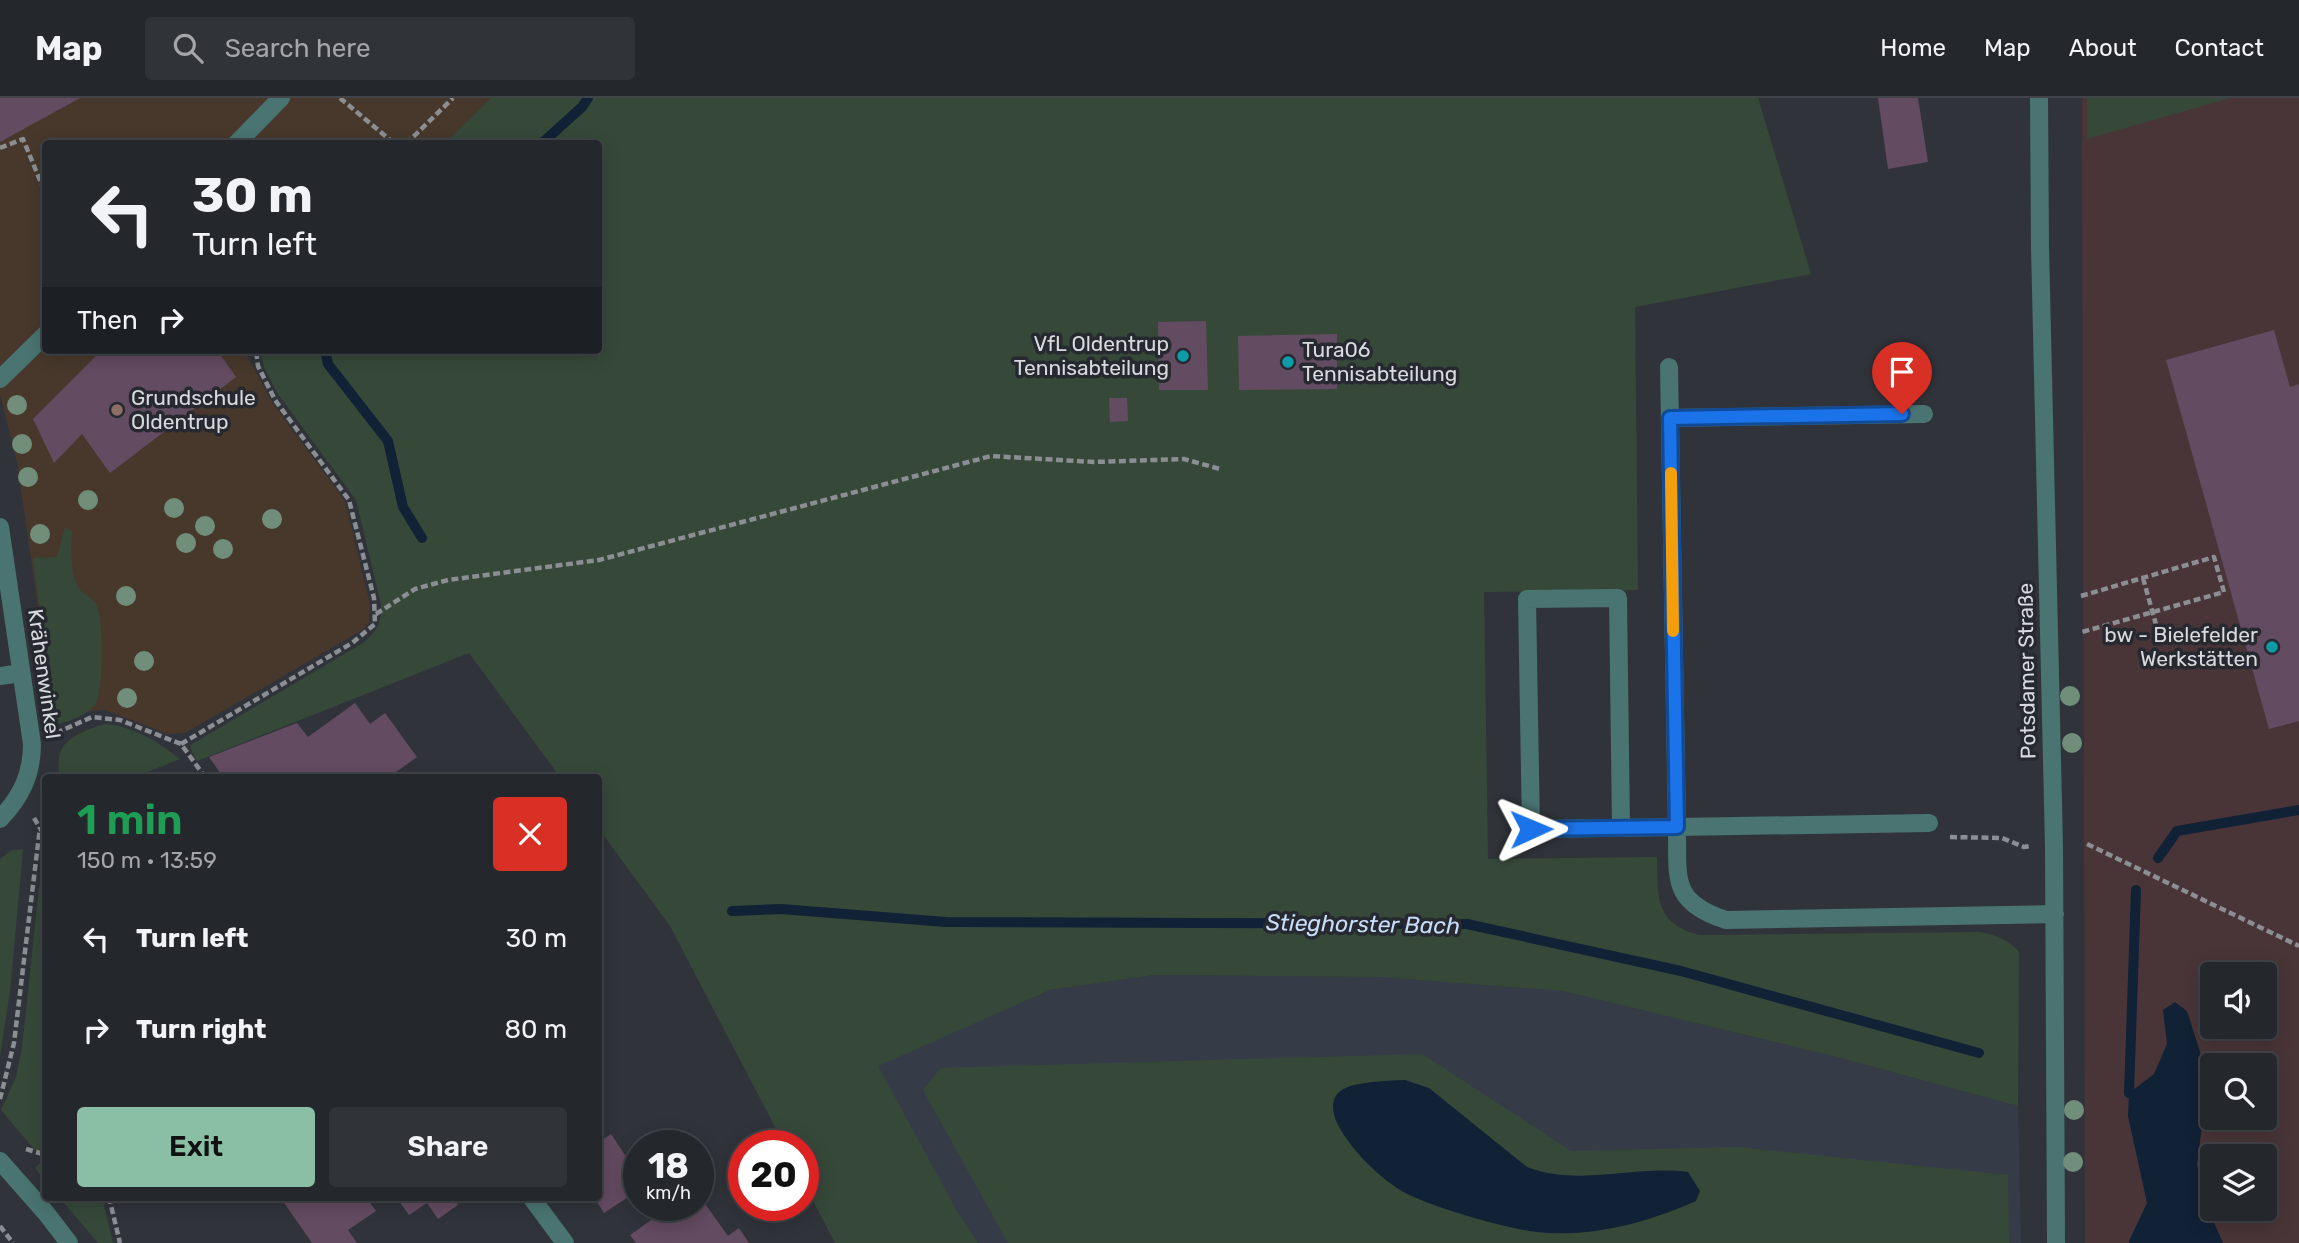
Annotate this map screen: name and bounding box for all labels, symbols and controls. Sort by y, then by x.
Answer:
search box [145,17,635,80]
text: Map [35,29,103,68]
icon: search [169,29,207,67]
text: Search here [225,33,370,64]
text: Home [1880,34,1946,62]
text: Map [1984,34,2031,62]
text: About [2069,34,2137,62]
text: Contact [2175,34,2264,62]
text: 30 m [192,166,313,224]
icon: left [77,168,168,259]
text: Turn left [192,225,317,263]
icon: right [152,301,190,339]
text: Then [77,305,138,336]
place label: VfL Oldentrup Tennisabteilung [1014,331,1169,380]
place label: Tura06 Tennisabteilung [1302,337,1457,386]
pin [1872,342,1932,414]
marker: VfL Oldentrup Tennisabteilung [1175,348,1191,364]
icon: arrive [1883,353,1921,391]
marker: Tura06 Tennisabteilung [1280,354,1296,370]
place label: Grundschule Oldentrup [131,385,256,434]
marker: Grundschule Oldentrup [109,402,125,418]
street label: Potsdamer Straße [2012,583,2041,759]
street label: Krähenwinkel [23,607,66,741]
place label: bw - Bielefelder Werkstätten [2104,622,2258,671]
marker: bw - Bielefelder Werkstätten [2264,639,2280,655]
position arrow [1494,792,1568,866]
text: 1 min [77,795,183,845]
button: close [493,797,567,871]
text: 150 m · 13:59 [77,846,217,874]
water label: Stieghorster Bach [1266,908,1460,940]
icon: left [77,920,115,958]
text: Turn left [136,923,248,954]
text: 30 m [505,923,567,954]
map controls [2200,962,2277,1221]
button: sound [2200,962,2277,1039]
icon: right [77,1011,115,1049]
text: Turn right [136,1014,266,1045]
text: 80 m [504,1014,567,1045]
button: search [2200,1053,2277,1130]
button: Exit [77,1107,315,1187]
button: Share [329,1107,567,1187]
speed limit sign: 20 [728,1130,819,1221]
button: layers [2200,1144,2277,1221]
text: 18 [648,1145,689,1187]
text: km/h [646,1182,691,1204]

